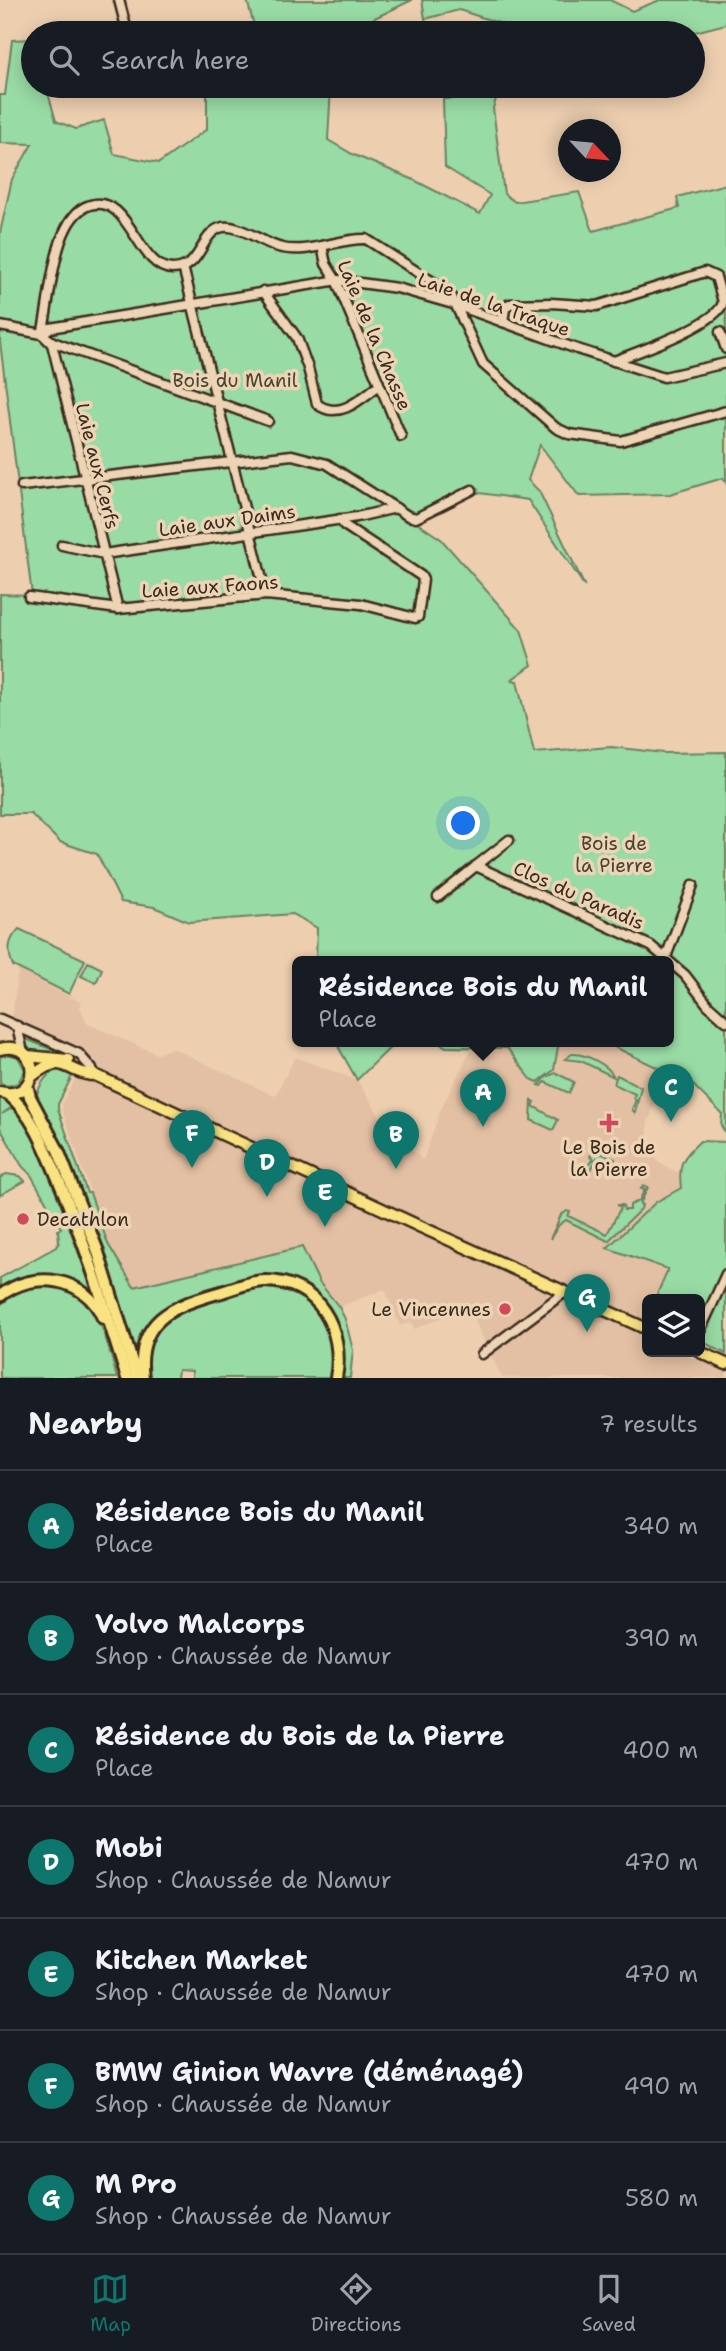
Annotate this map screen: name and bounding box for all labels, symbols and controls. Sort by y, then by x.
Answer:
search box [21,21,705,98]
icon: search [45,41,83,79]
text: Search here [101,42,250,77]
north arrow [558,119,621,182]
street label: Laie de la Chasse [332,256,417,414]
street label: Laie de la Traque [414,267,573,342]
park label: Bois du Manil [173,368,298,393]
street label: Laie aux Cerfs [70,400,125,532]
street label: Laie aux Daims [157,499,297,542]
street label: Laie aux Faons [141,569,279,604]
your location [446,806,480,840]
park label: Bois de la Pierre [575,831,653,878]
street label: Clos du Paradis [509,855,648,935]
popup [292,956,674,1047]
text: Résidence Bois du Manil [319,969,647,1004]
text: Place [319,1004,377,1034]
pin: C [648,1064,694,1122]
pin: A [460,1069,506,1127]
pin: F [169,1110,215,1168]
pin: B [373,1111,419,1169]
marker: Le Bois de la Pierre [599,1113,619,1133]
place label: Le Bois de la Pierre [562,1135,656,1182]
pin: D [244,1139,290,1197]
pin: E [302,1169,348,1227]
place label: Decathlon [37,1207,129,1232]
marker: Decathlon [15,1211,31,1227]
pin: G [564,1274,610,1332]
map controls [642,1294,705,1357]
button: layers [642,1294,705,1357]
place label: Le Vincennes [371,1297,491,1322]
marker: Le Vincennes [497,1301,513,1317]
text: Nearby [28,1403,143,1444]
text: 7 results [599,1409,698,1439]
text: Résidence Bois du Manil [95,1494,424,1529]
text: A [42,1511,60,1541]
text: 340 m [623,1511,698,1541]
text: Place [95,1529,154,1559]
text: Volvo Malcorps [95,1606,305,1641]
text: B [44,1623,58,1653]
text: 390 m [624,1623,698,1653]
text: Shop · Chaussée de Namur [95,1641,392,1671]
text: Résidence du Bois de la Pierre [95,1718,505,1753]
text: C [44,1735,58,1765]
text: 400 m [622,1735,698,1765]
text: Place [95,1753,154,1783]
text: Mobi [95,1830,163,1865]
text: D [43,1847,59,1877]
text: 470 m [624,1847,698,1877]
text: Shop · Chaussée de Namur [95,1865,392,1895]
text: Kitchen Market [95,1942,308,1977]
text: E [43,1959,59,1989]
text: 470 m [624,1959,698,1989]
text: Shop · Chaussée de Namur [95,1977,392,2007]
text: BMW Ginion Wavre (déménagé) [95,2054,524,2089]
text: F [44,2071,58,2101]
text: 490 m [623,2071,698,2101]
text: Shop · Chaussée de Namur [95,2089,392,2119]
text: M Pro [95,2166,177,2201]
text: G [42,2183,60,2213]
text: 580 m [625,2183,698,2213]
text: Shop · Chaussée de Namur [95,2201,392,2231]
tab: Map [90,2270,131,2337]
tab: Directions [311,2270,402,2337]
tab: Saved [582,2270,636,2337]

